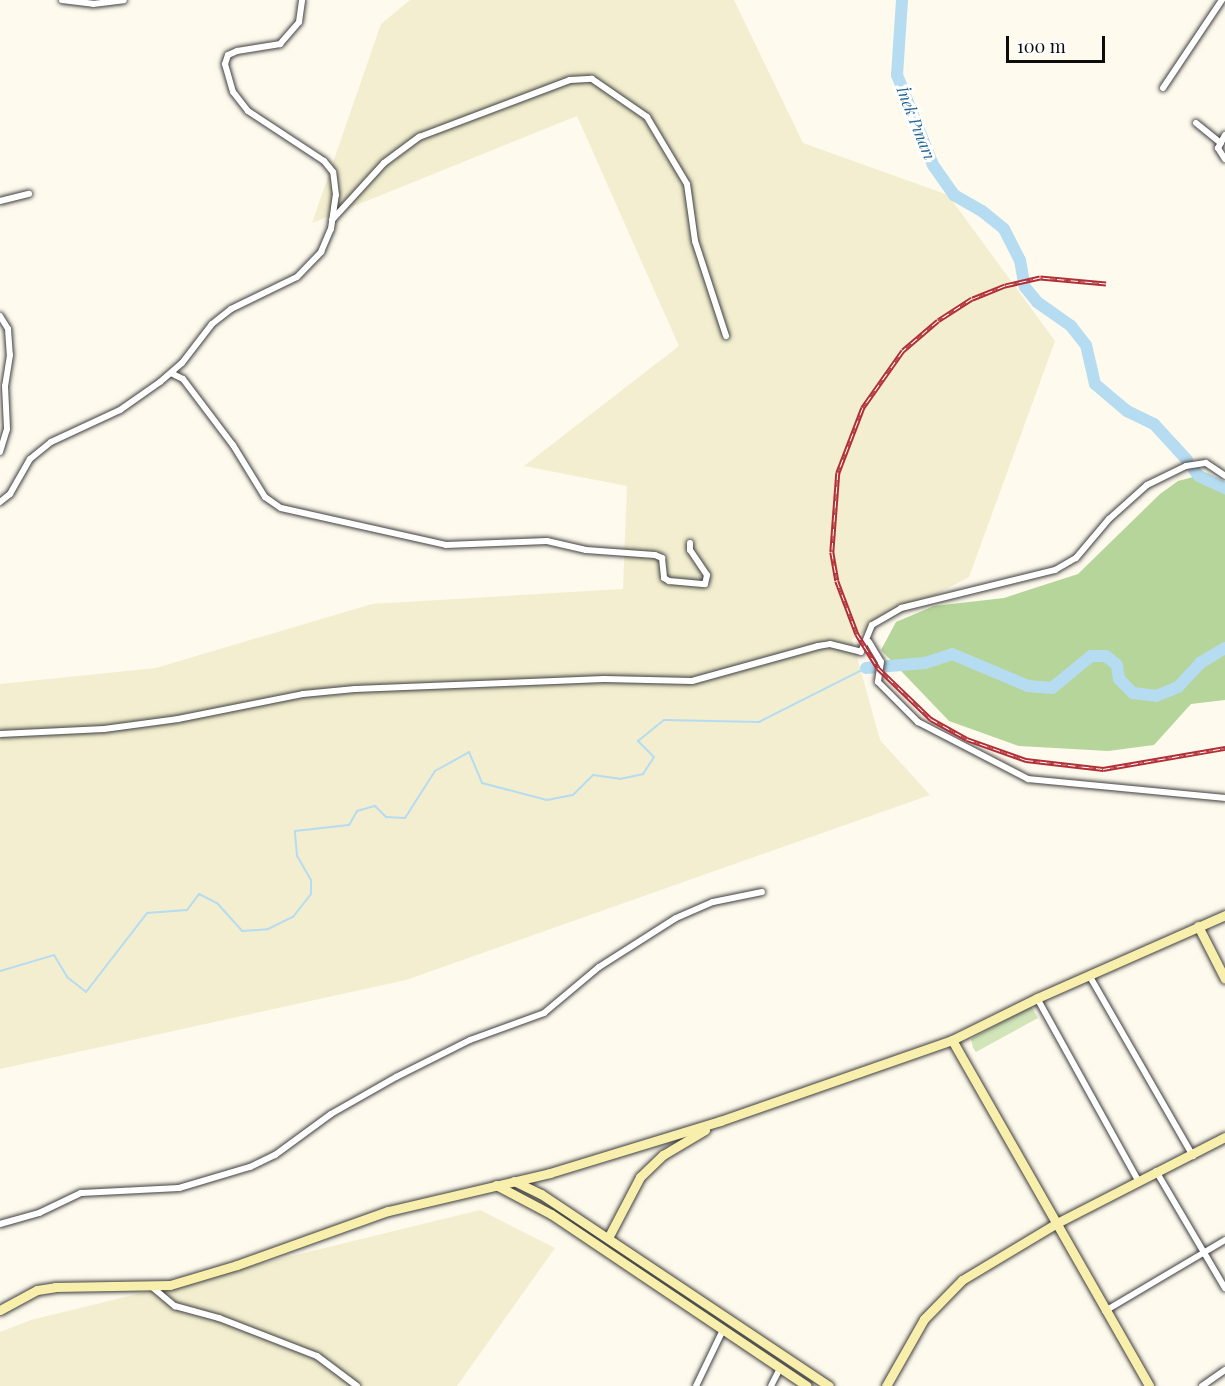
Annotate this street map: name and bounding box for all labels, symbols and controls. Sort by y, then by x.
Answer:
scale bar [1009,24,1108,62]
text: 100 m [1017,34,1066,58]
water label: İnek Pınarı [893,84,939,162]

